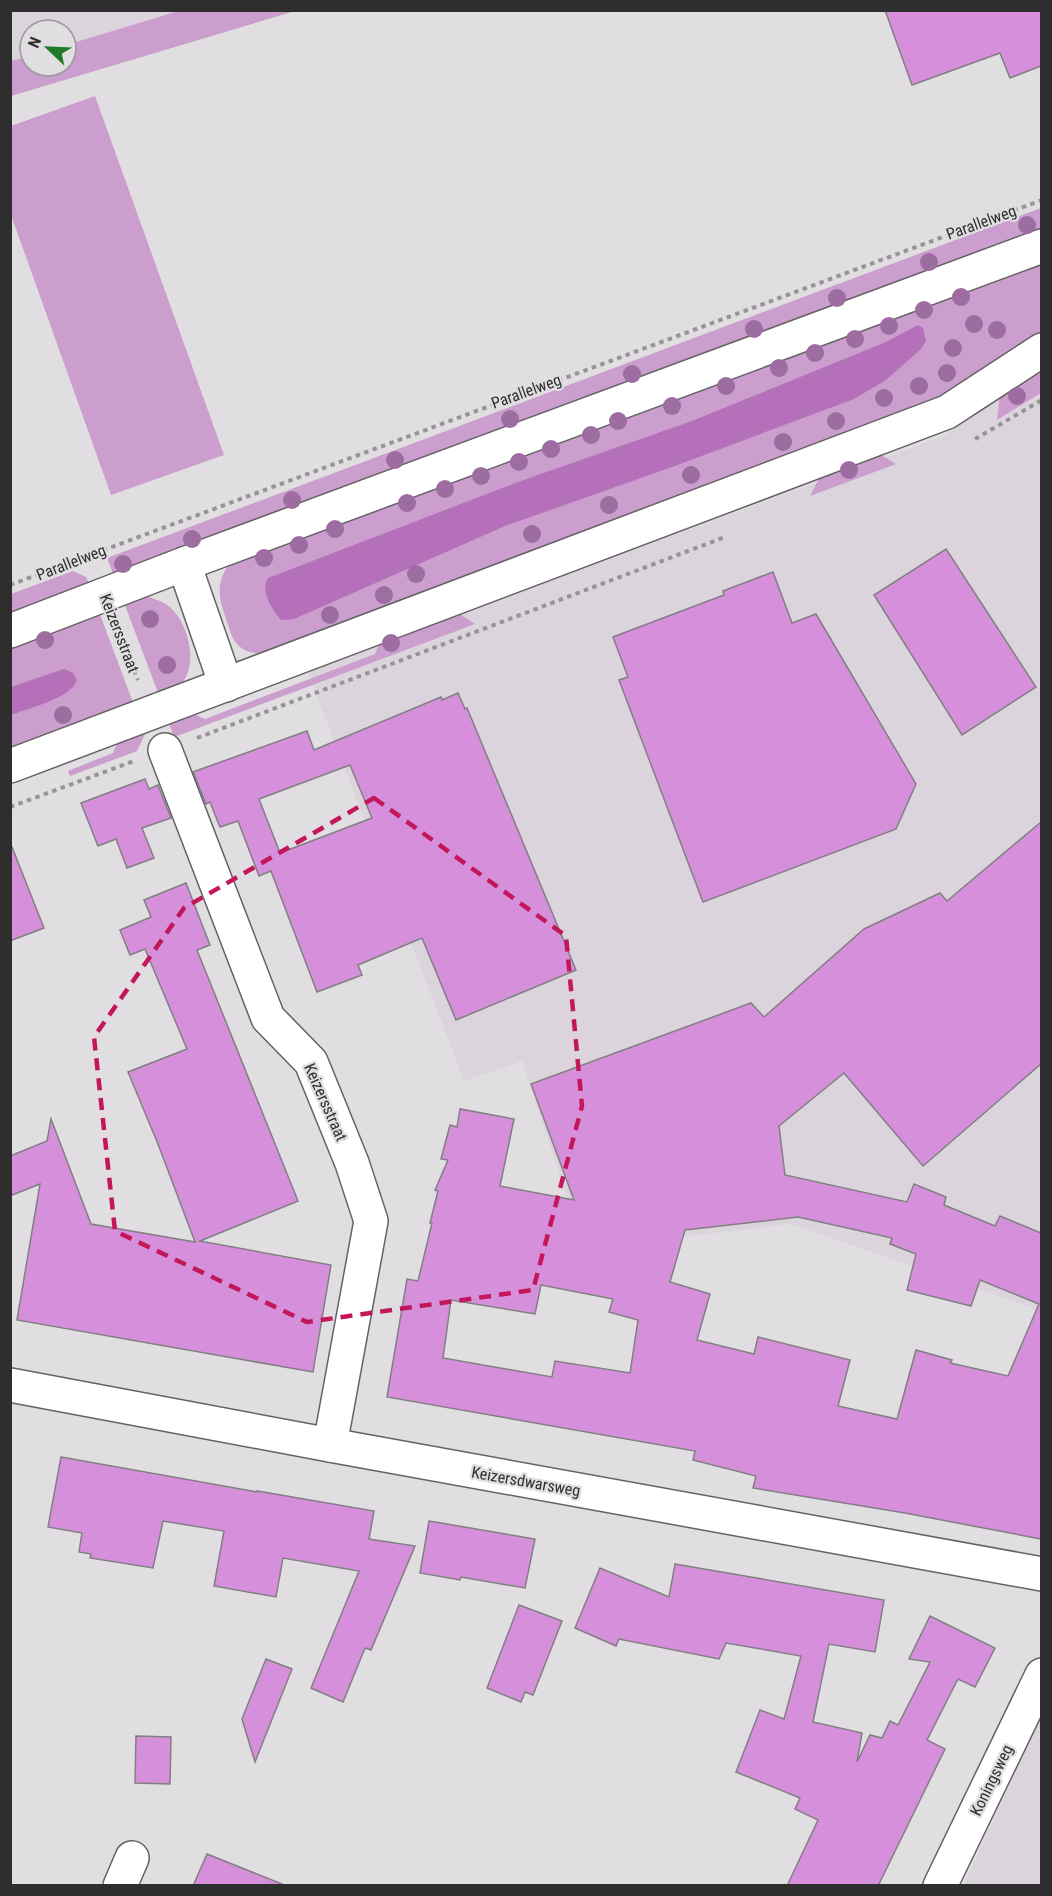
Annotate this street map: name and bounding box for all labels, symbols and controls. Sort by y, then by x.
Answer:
north arrow [18,18,78,78]
text: N [24,34,45,51]
street label: Parallelweg [944,201,1019,244]
street label: Parallelweg [489,370,564,413]
street label: Parallelweg [34,541,109,584]
street label: Keizersstraat [96,591,143,676]
street label: Keizersstraat [300,1060,351,1144]
street label: Keizersdwarsweg [470,1463,582,1500]
street label: Koningsweg [966,1742,1017,1819]

